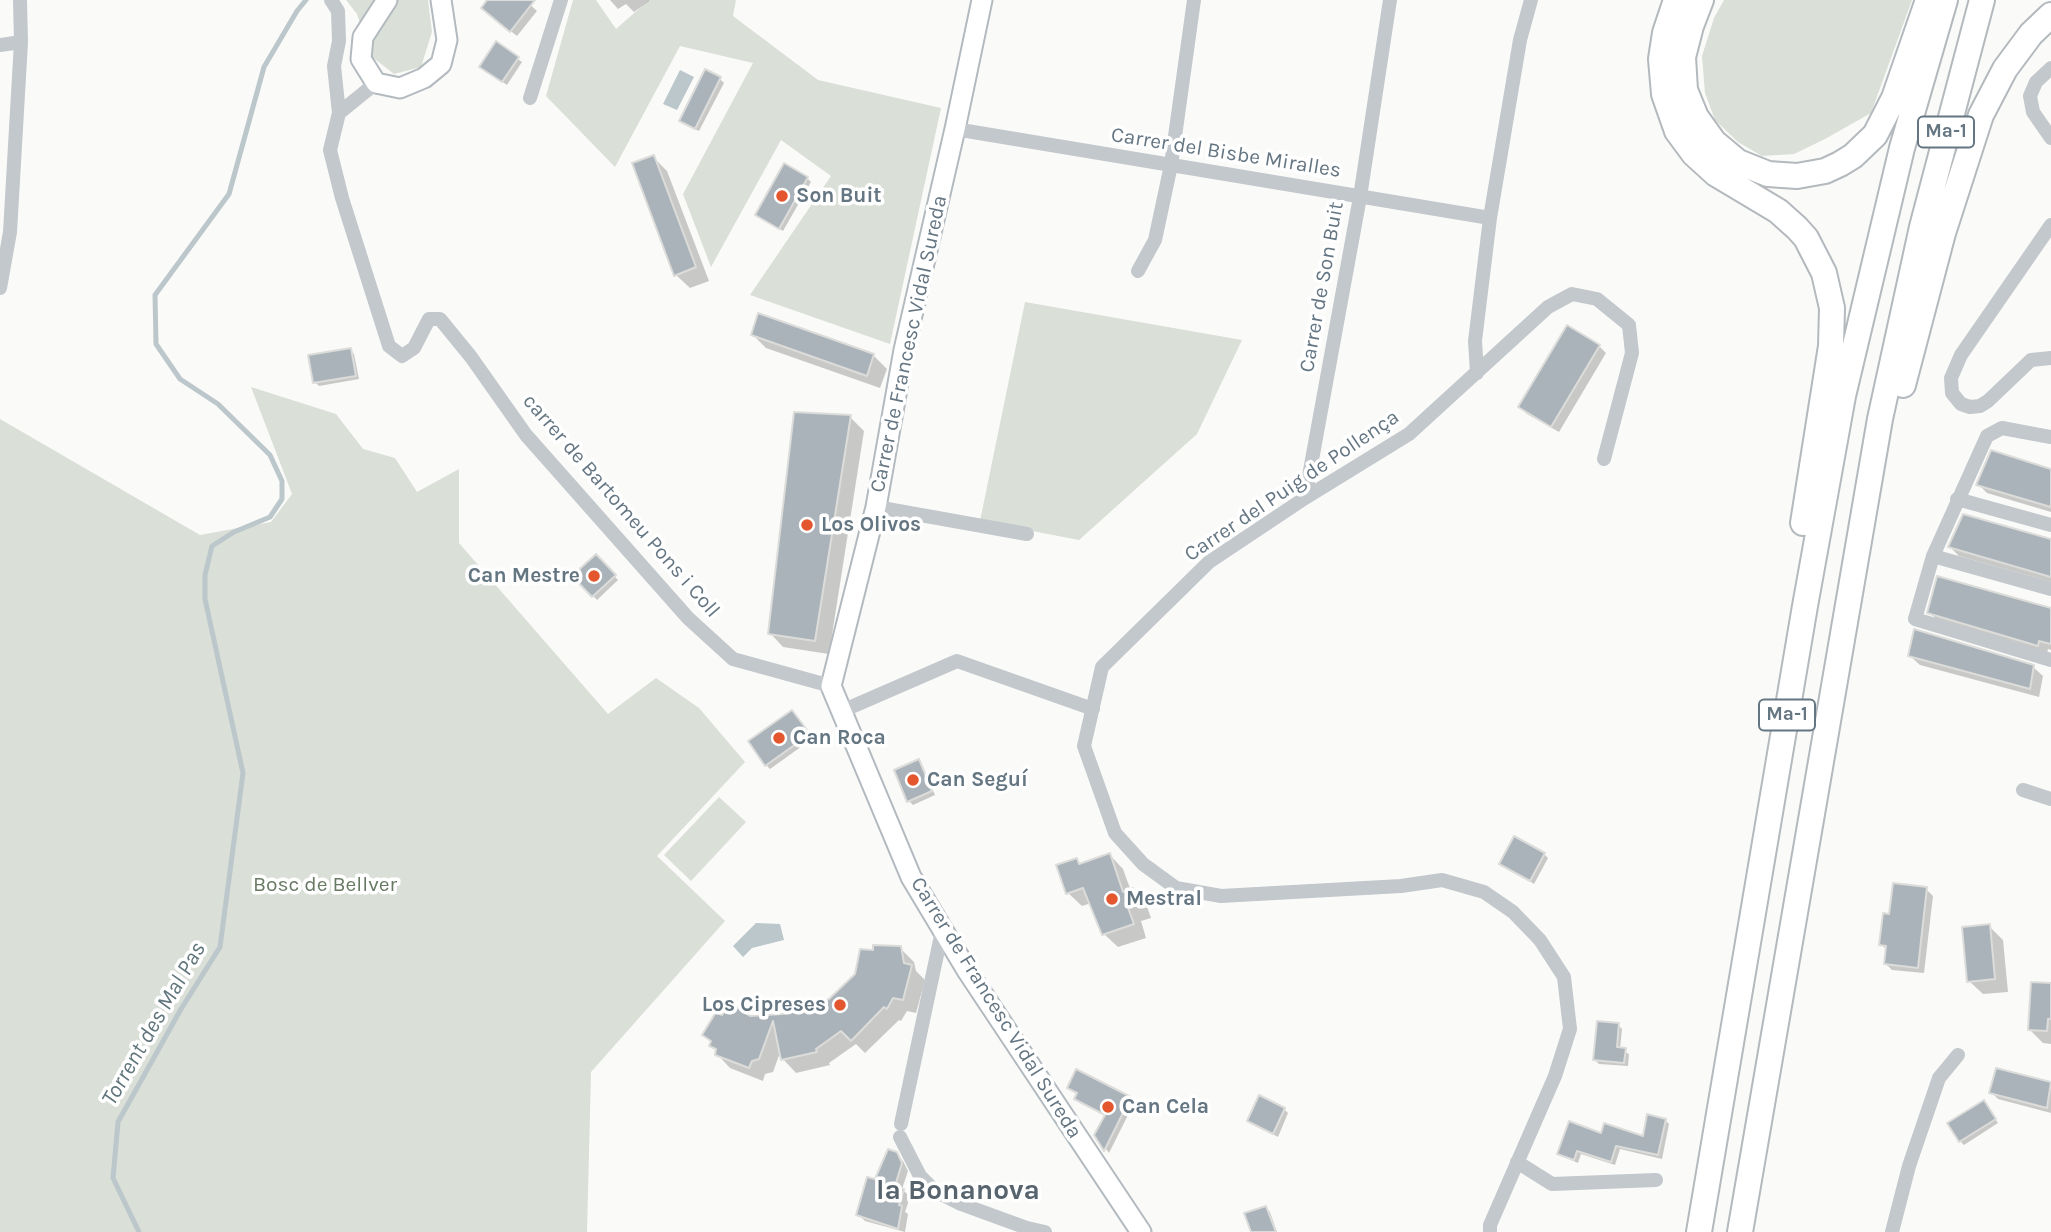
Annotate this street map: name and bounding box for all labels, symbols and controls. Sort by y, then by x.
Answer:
road number: Ma-1 [1918,116,1974,148]
street label: Carrer del Bisbe Miralles [1109,122,1343,184]
place label: Son Buit [796,183,882,209]
marker: Son Buit [774,188,790,204]
street label: Carrer de Francesc Vidal Sureda [865,193,953,495]
street label: Carrer de Son Buit [1295,200,1349,374]
street label: carrer de Bartomeu Pons i Coll [517,389,725,623]
street label: Carrer del Puig de Pollença [1180,405,1404,567]
place label: Los Olivos [821,512,921,538]
marker: Los Olivos [799,517,815,533]
place label: Can Mestre [468,563,580,589]
marker: Can Mestre [586,568,602,584]
road number: Ma-1 [1759,700,1815,730]
place label: Can Roca [793,725,886,751]
marker: Can Roca [771,730,787,746]
place label: Can Seguí [927,767,1028,793]
marker: Can Seguí [905,772,921,788]
park label: Bosc de Bellver [253,872,397,898]
street label: Carrer de Francesc Vidal Sureda [905,873,1087,1143]
place label: Mestral [1126,886,1202,912]
marker: Mestral [1104,891,1120,907]
water label: Torrent des Mal Pas [96,937,212,1111]
place label: Los Cipreses [702,992,826,1018]
marker: Los Cipreses [832,997,848,1013]
place label: Can Cela [1122,1094,1209,1120]
marker: Can Cela [1100,1099,1116,1115]
district label: la Bonanova [876,1174,1040,1208]

